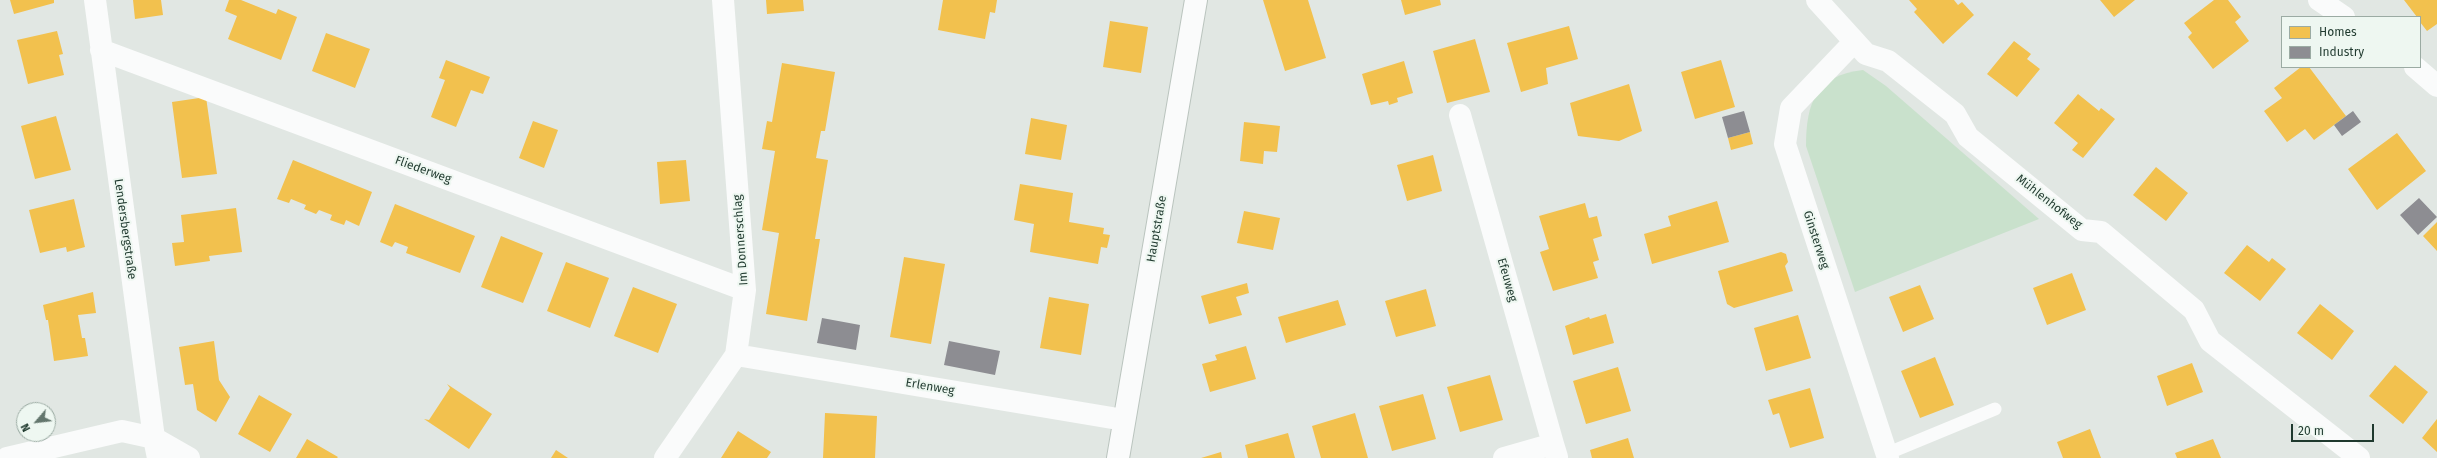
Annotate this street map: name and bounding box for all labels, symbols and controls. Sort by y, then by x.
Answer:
legend [2281,16,2421,68]
text: Homes [2319,25,2357,39]
text: Industry [2319,45,2364,59]
street label: Fliederweg [393,153,453,187]
street label: Mühlenhofweg [2013,172,2085,232]
street label: Lendersbergstraße [111,178,139,280]
street label: Im Donnerschlag [731,194,751,286]
street label: Hauptstraße [1144,195,1170,263]
street label: Ginsterweg [1800,209,1832,271]
street label: Efeuweg [1494,256,1520,304]
street label: Erlenweg [904,376,956,398]
north arrow [16,402,56,442]
scale bar [2293,416,2376,442]
text: N [18,421,33,434]
text: 20 m [2298,424,2324,438]

